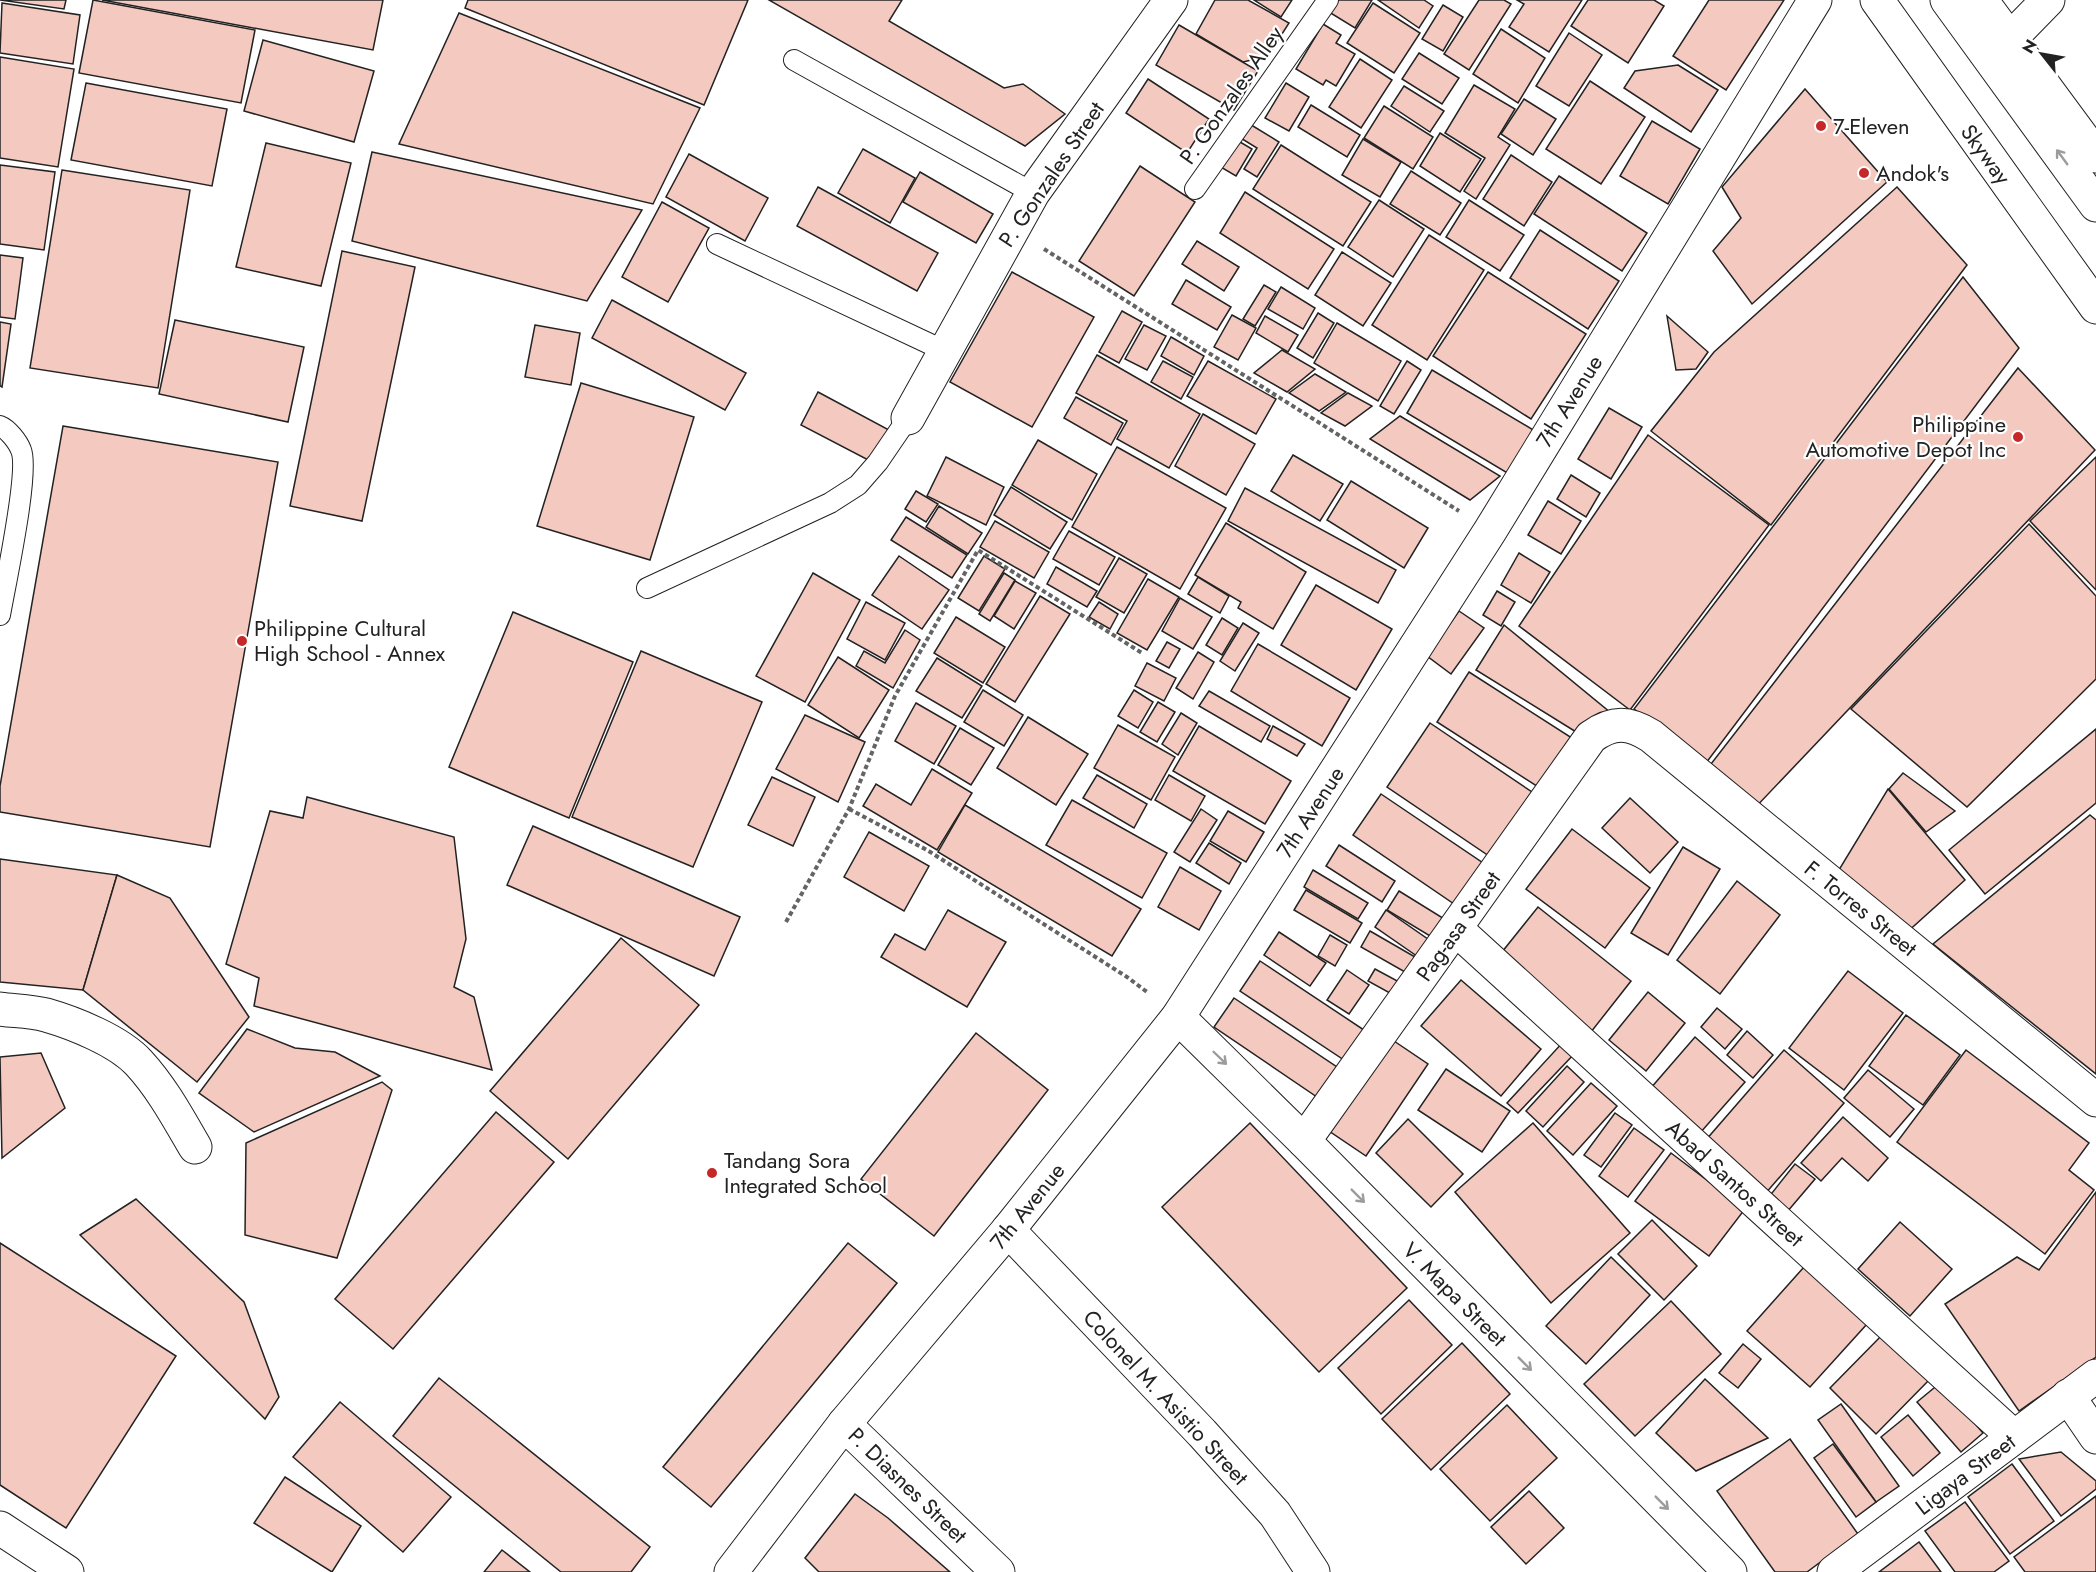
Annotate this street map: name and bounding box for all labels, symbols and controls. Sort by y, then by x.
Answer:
street label: P. Gonzales Alley [1171,19,1291,171]
north arrow [2012,24,2072,84]
text: N [2016,35,2043,58]
street label: P. Gonzales Street [990,94,1112,253]
place label: 7-Eleven [1833,110,1910,142]
street label: Skyway [1953,117,2019,191]
marker: 7-Eleven [1814,119,1828,133]
one-way arrow [2055,150,2068,166]
place label: Andok's [1876,157,1949,189]
marker: Andok's [1857,166,1871,180]
street label: 7th Avenue [1528,349,1610,453]
place label: Philippine Automotive Depot Inc [1805,408,2006,465]
marker: Philippine Automotive Depot Inc [2011,430,2025,444]
place label: Philippine Cultural High School - Annex [254,612,446,669]
marker: Philippine Cultural High School - Annex [235,634,249,648]
street label: 7th Avenue [1268,760,1352,864]
street label: F. Torres Street [1798,853,1925,964]
street label: Pag-asa Street [1408,864,1508,988]
one-way arrow [1212,1051,1227,1066]
street label: Abad Santos Street [1659,1112,1812,1254]
place label: Tandang Sora Integrated School [724,1144,887,1201]
street label: 7th Avenue [982,1156,1072,1256]
marker: Tandang Sora Integrated School [705,1166,719,1180]
one-way arrow [1351,1188,1366,1203]
street label: V. Mapa Street [1396,1235,1515,1354]
street label: Colonel M. Asistio Street [1076,1302,1257,1492]
one-way arrow [1517,1357,1532,1372]
street label: P. Diasnes Street [841,1420,975,1551]
street label: Ligaya Street [1908,1425,2022,1522]
one-way arrow [1654,1496,1669,1511]

